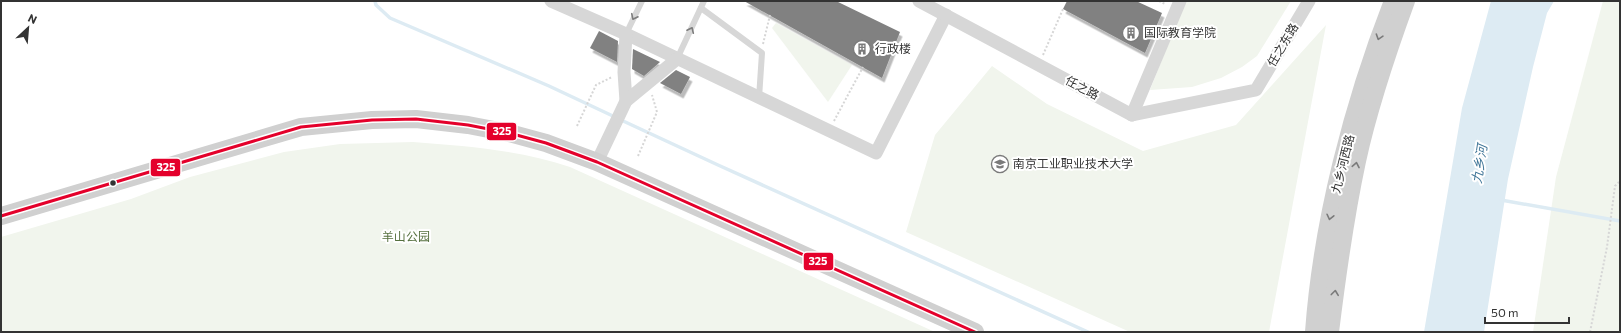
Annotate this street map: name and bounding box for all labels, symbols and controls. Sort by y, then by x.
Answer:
north arrow [8,8,48,48]
text: N [26,11,39,26]
one-way arrow [631,13,639,21]
street label: 任之东路 [1264,20,1301,69]
building icon: 国际教育学院 [1121,23,1141,43]
place label: 国际教育学院 [1144,25,1216,39]
one-way arrow [686,27,694,34]
one-way arrow [1375,34,1384,41]
building icon: 行政楼 [852,39,872,59]
place label: 行政楼 [875,41,911,55]
street label: 任之路 [1063,72,1102,102]
line badge: 325 [486,122,517,141]
text: 325 [492,124,512,137]
street label: 九乡河西路 [1328,133,1356,195]
water label: 九乡河 [1468,141,1490,185]
school or university icon: 南京工业职业技术大学 [990,154,1010,174]
place label: 南京工业职业技术大学 [1013,156,1133,170]
line badge: 325 [150,158,181,177]
text: 325 [156,160,176,173]
one-way arrow [1352,162,1360,168]
unlabelled marker [108,178,118,188]
one-way arrow [1327,214,1335,220]
park label: 羊山公园 [382,229,430,243]
line badge: 325 [803,252,834,271]
text: 325 [808,254,828,267]
one-way arrow [1330,290,1339,296]
scale bar [1485,299,1569,325]
text: 50 m [1491,305,1519,319]

